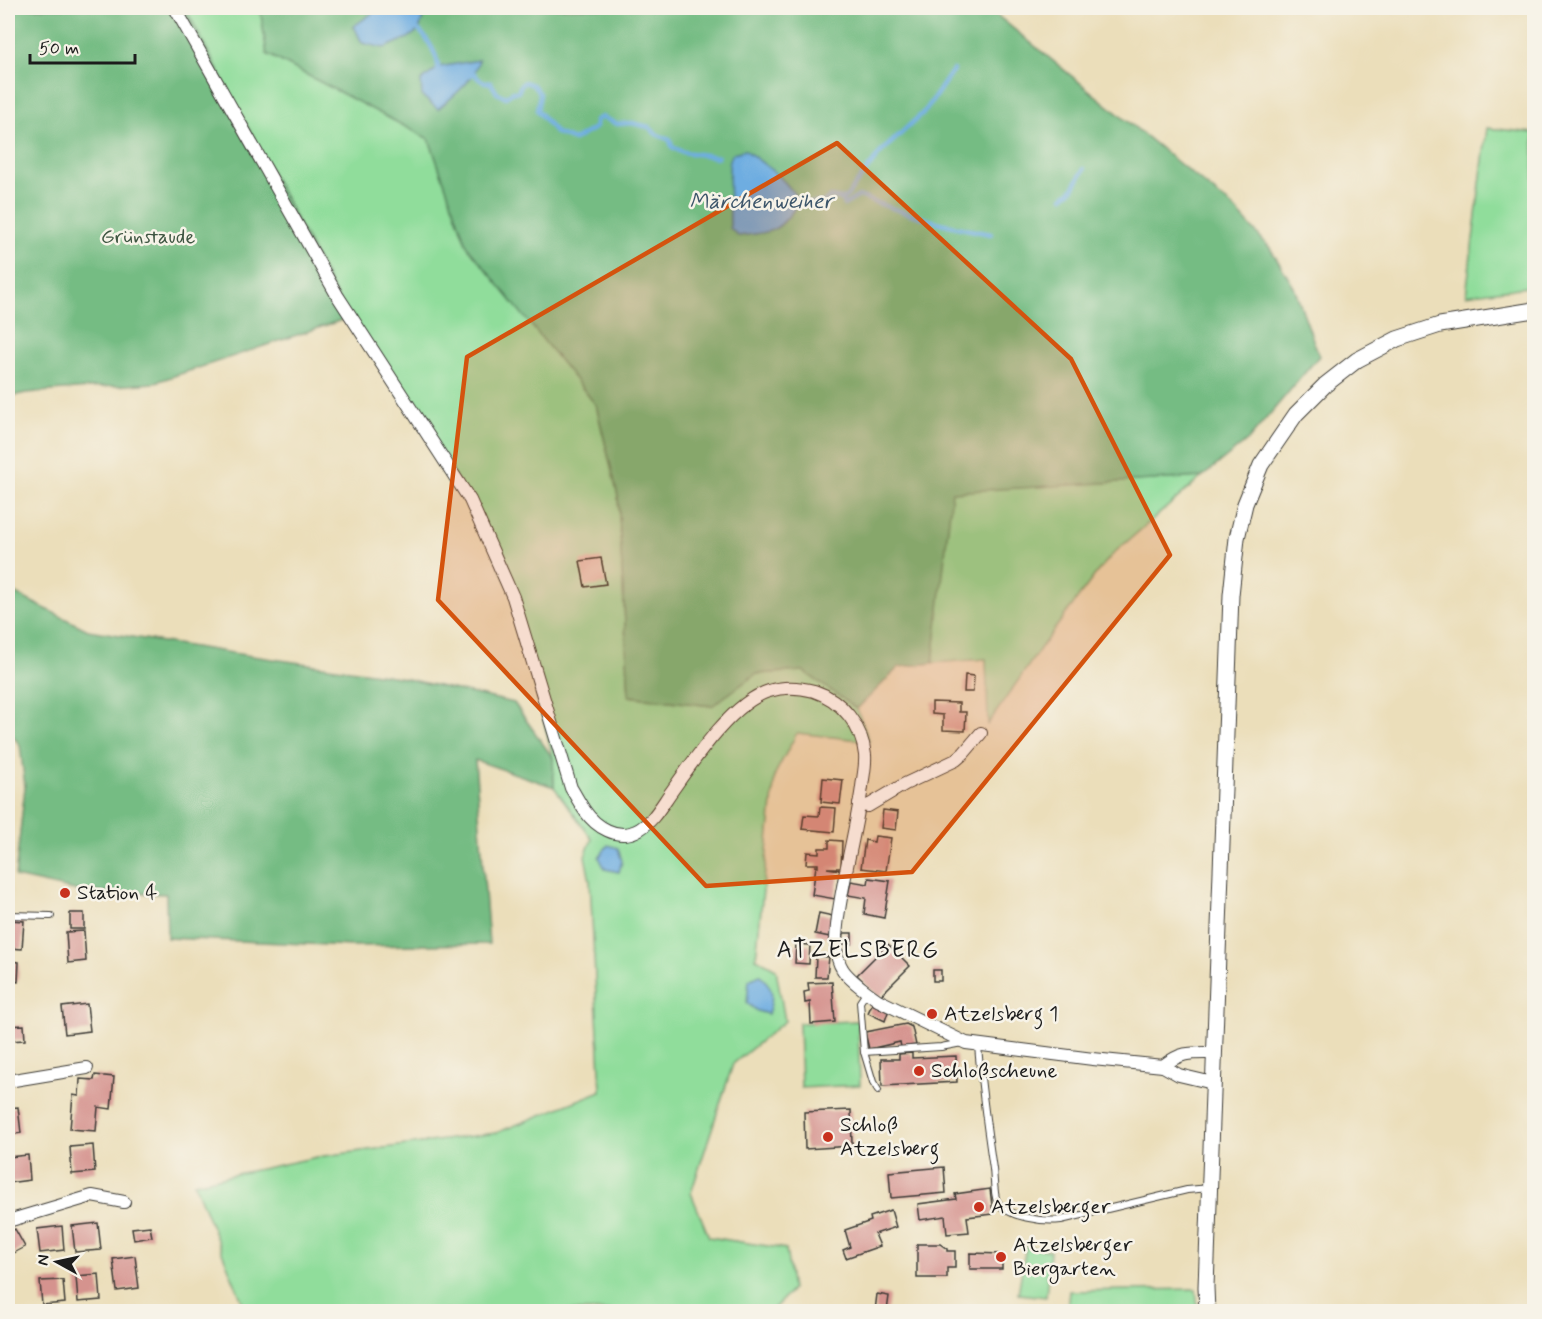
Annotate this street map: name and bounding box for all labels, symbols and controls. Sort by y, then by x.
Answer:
scale bar [30,27,135,65]
text: 50 m [39,37,79,61]
water label: Märchenweiher [689,188,836,216]
park label: Grünstaude [101,223,195,251]
place label: Station 4 [77,879,157,907]
marker: Station 4 [58,886,72,900]
district label: ATZELSBERG [777,935,939,966]
place label: Atzelsberg 1 [944,1000,1058,1030]
marker: Atzelsberg 1 [925,1007,939,1021]
place label: Schloßscheune [931,1057,1057,1085]
marker: Schloßscheune [912,1064,926,1078]
place label: Schloß Atzelsberg [840,1111,939,1165]
marker: Schloß Atzelsberg [821,1130,835,1144]
place label: Atzelsberger [991,1193,1111,1223]
marker: Atzelsberger [972,1200,986,1214]
place label: Atzelsberger Biergarten [1013,1231,1133,1284]
north arrow [27,1232,87,1292]
marker: Atzelsberger Biergarten [994,1250,1008,1264]
text: N [32,1253,55,1267]

